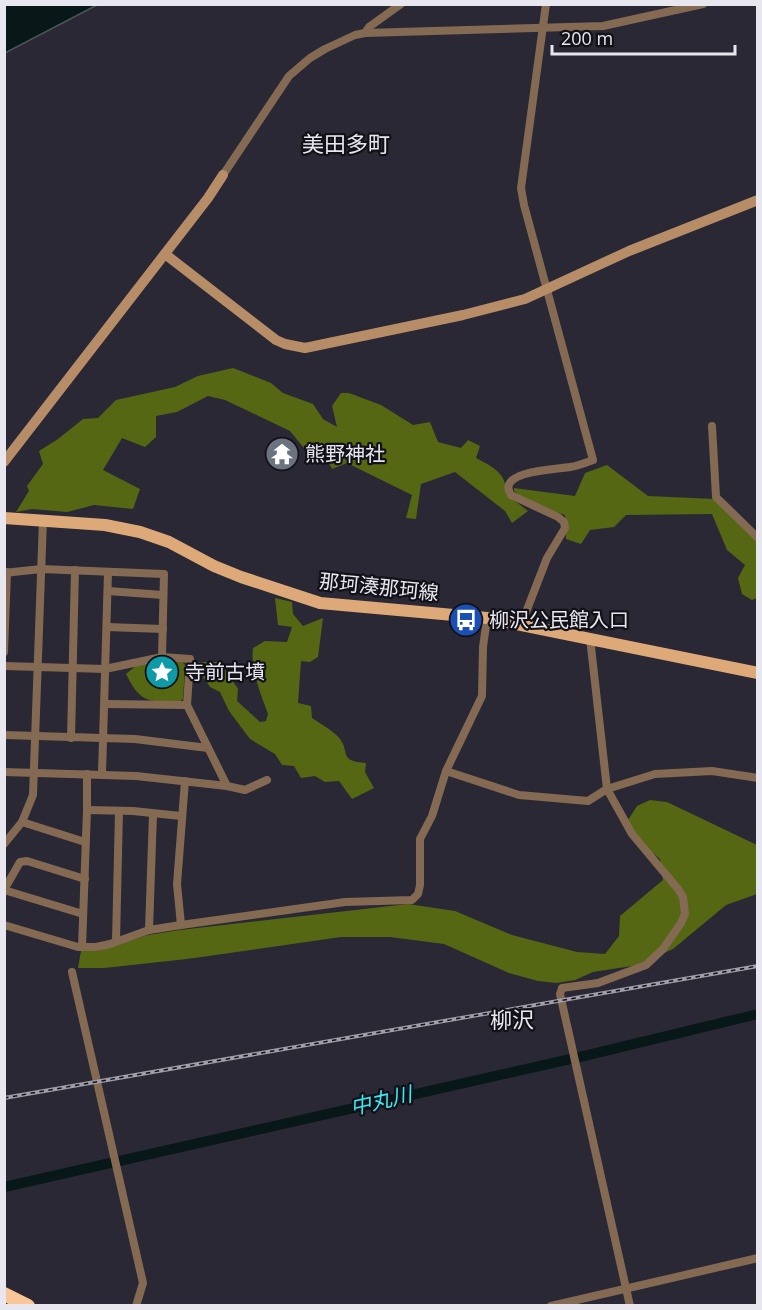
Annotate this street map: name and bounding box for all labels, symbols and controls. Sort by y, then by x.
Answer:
scale bar [552,18,735,56]
text: 200 m [561,26,613,50]
district label: 美田多町 [302,128,390,158]
temple icon: 熊野神社 [264,436,300,472]
place label: 熊野神社 [305,440,385,467]
street label: 那珂湊那珂線 [318,567,440,606]
bus stop icon: 柳沢公民館入口 [448,602,484,638]
place label: 柳沢公民館入口 [489,606,629,633]
place icon: 寺前古墳 [144,654,180,690]
place label: 寺前古墳 [185,658,265,685]
district label: 柳沢 [490,1004,534,1034]
water label: 中丸川 [347,1079,417,1121]

